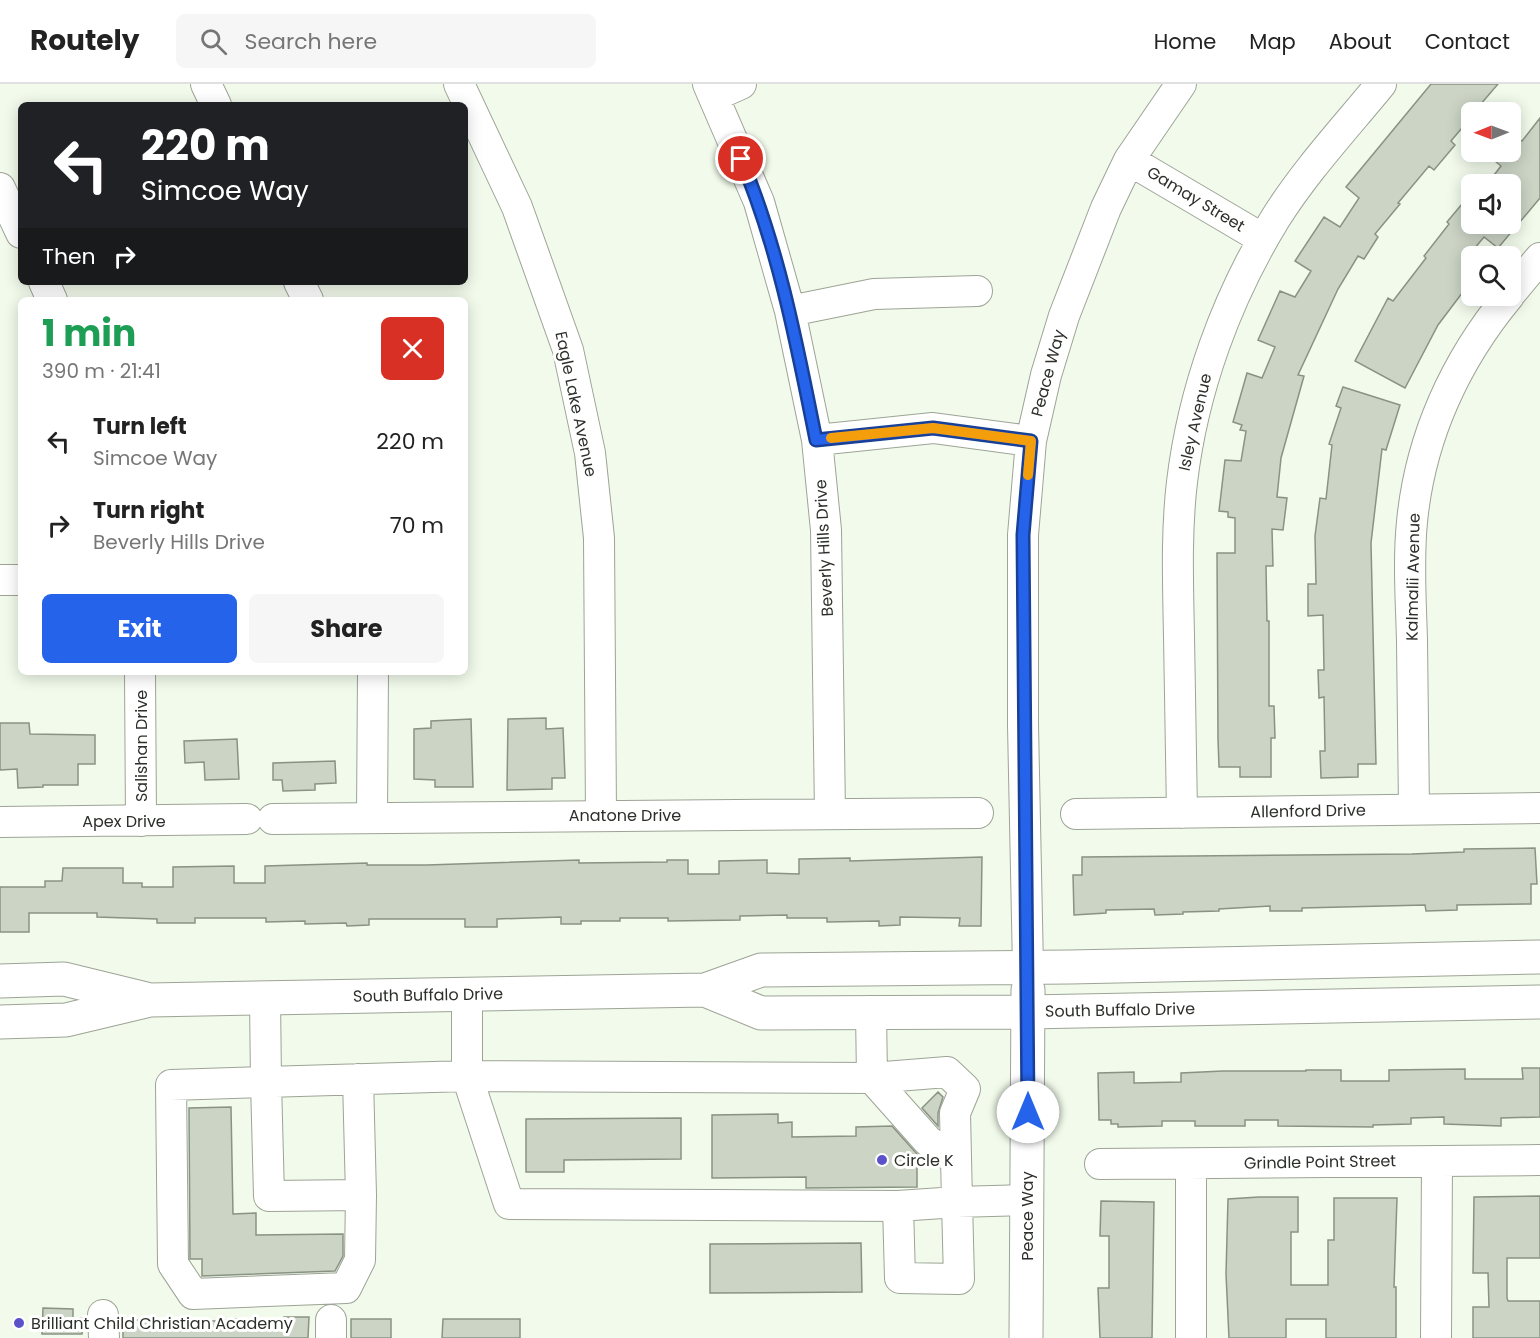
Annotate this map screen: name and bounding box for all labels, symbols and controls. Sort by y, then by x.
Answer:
search box [176,14,596,68]
text: Routely [30,21,140,60]
icon: search [197,25,230,58]
text: Search here [245,26,377,57]
text: Home [1154,27,1216,56]
text: Map [1249,27,1296,56]
text: About [1329,27,1392,56]
text: Contact [1425,27,1510,56]
north arrow [1461,102,1521,162]
map controls [1461,102,1521,306]
text: 220 m [141,116,270,175]
icon: left [42,126,120,204]
pin [715,133,766,184]
icon: arrive [724,142,757,175]
street label: Gamay Street [1143,161,1250,237]
text: Simcoe Way [141,172,309,209]
button: sound [1461,174,1521,234]
icon: right [108,240,141,273]
text: Then [42,241,96,272]
button: search [1461,246,1521,306]
text: 1 min [42,308,136,359]
button: close [381,317,444,380]
street label: Peace Way [1025,327,1071,419]
street label: Eagle Lake Avenue [549,329,603,479]
text: 390 m · 21:41 [42,357,161,385]
street label: Isley Avenue [1173,371,1217,473]
text: Turn left [93,411,187,442]
icon: left [42,425,75,458]
text: 220 m [376,426,444,457]
text: Simcoe Way [93,444,217,472]
street label: Beverly Hills Drive [809,479,839,617]
text: Turn right [93,495,204,526]
icon: right [42,509,75,542]
text: 70 m [390,510,444,541]
street label: Kalmalii Avenue [1400,513,1426,641]
text: Beverly Hills Drive [93,528,265,556]
button: Exit [42,594,237,663]
button: Share [249,594,444,663]
street label: Salishan Drive [130,690,153,802]
street label: Allenford Drive [1250,798,1366,824]
street label: Anatone Drive [569,804,681,827]
street label: Apex Drive [82,810,166,833]
street label: South Buffalo Drive [353,982,503,1008]
street label: South Buffalo Drive [1045,997,1195,1023]
position arrow [996,1080,1060,1144]
place label: Circle K [894,1149,954,1172]
street label: Grindle Point Street [1244,1149,1396,1175]
marker: Circle K [875,1153,889,1167]
street label: Peace Way [1016,1171,1039,1261]
place label: Brilliant Child Christian Academy [31,1312,293,1335]
marker: Brilliant Child Christian Academy [12,1316,26,1330]

